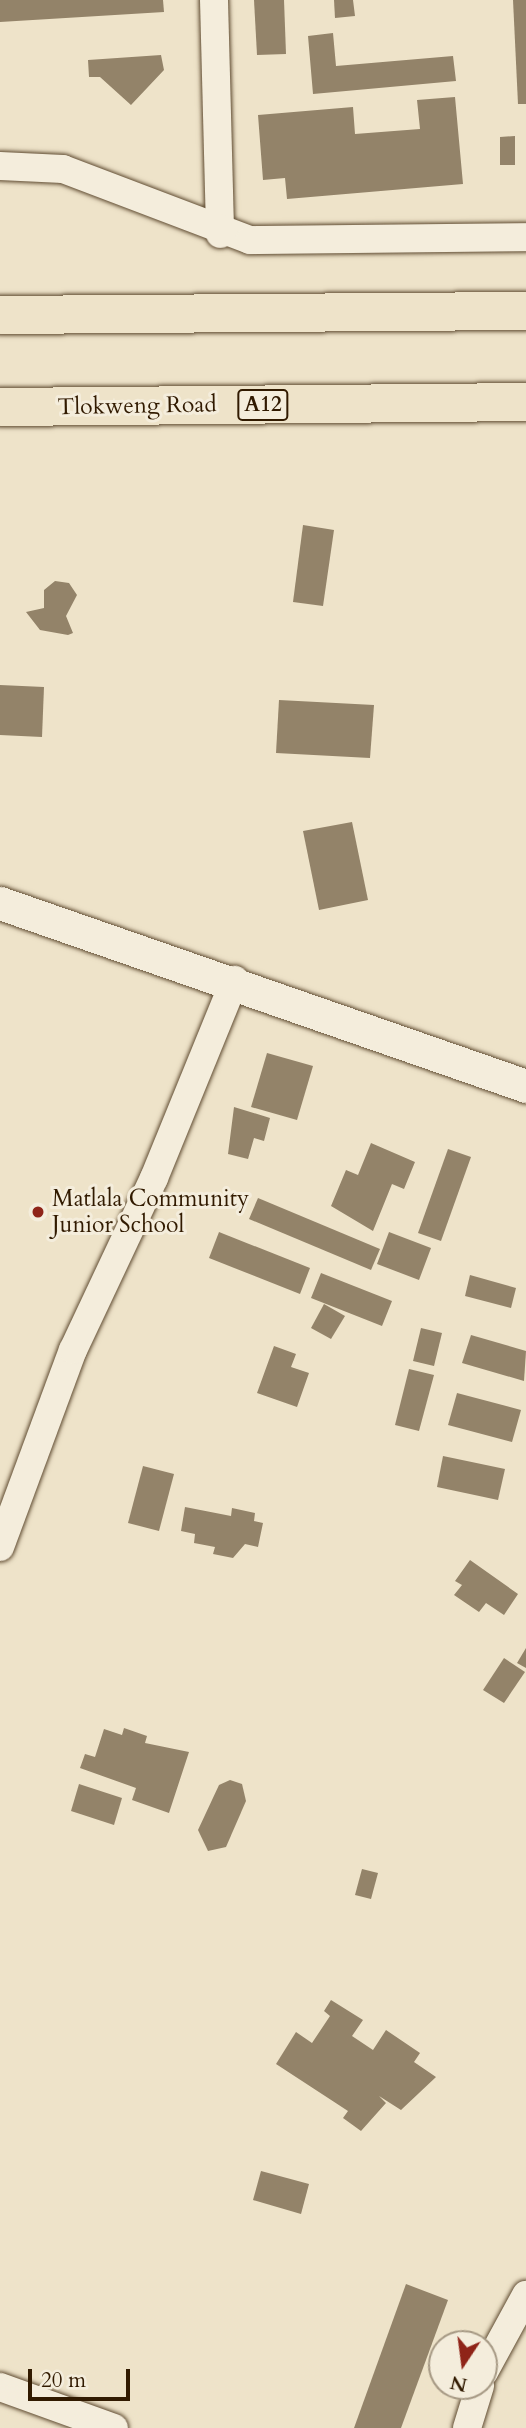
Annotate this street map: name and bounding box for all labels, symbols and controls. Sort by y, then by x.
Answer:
road number: A12 [237,388,289,422]
street label: Tlokweng Road [57,391,217,421]
place label: Matlala Community Junior School [52,1185,249,1239]
marker: Matlala Community Junior School [30,1204,46,1220]
north arrow [428,2330,498,2400]
scale bar [32,2354,133,2398]
text: 20 m [41,2366,86,2395]
text: N [448,2369,470,2398]

